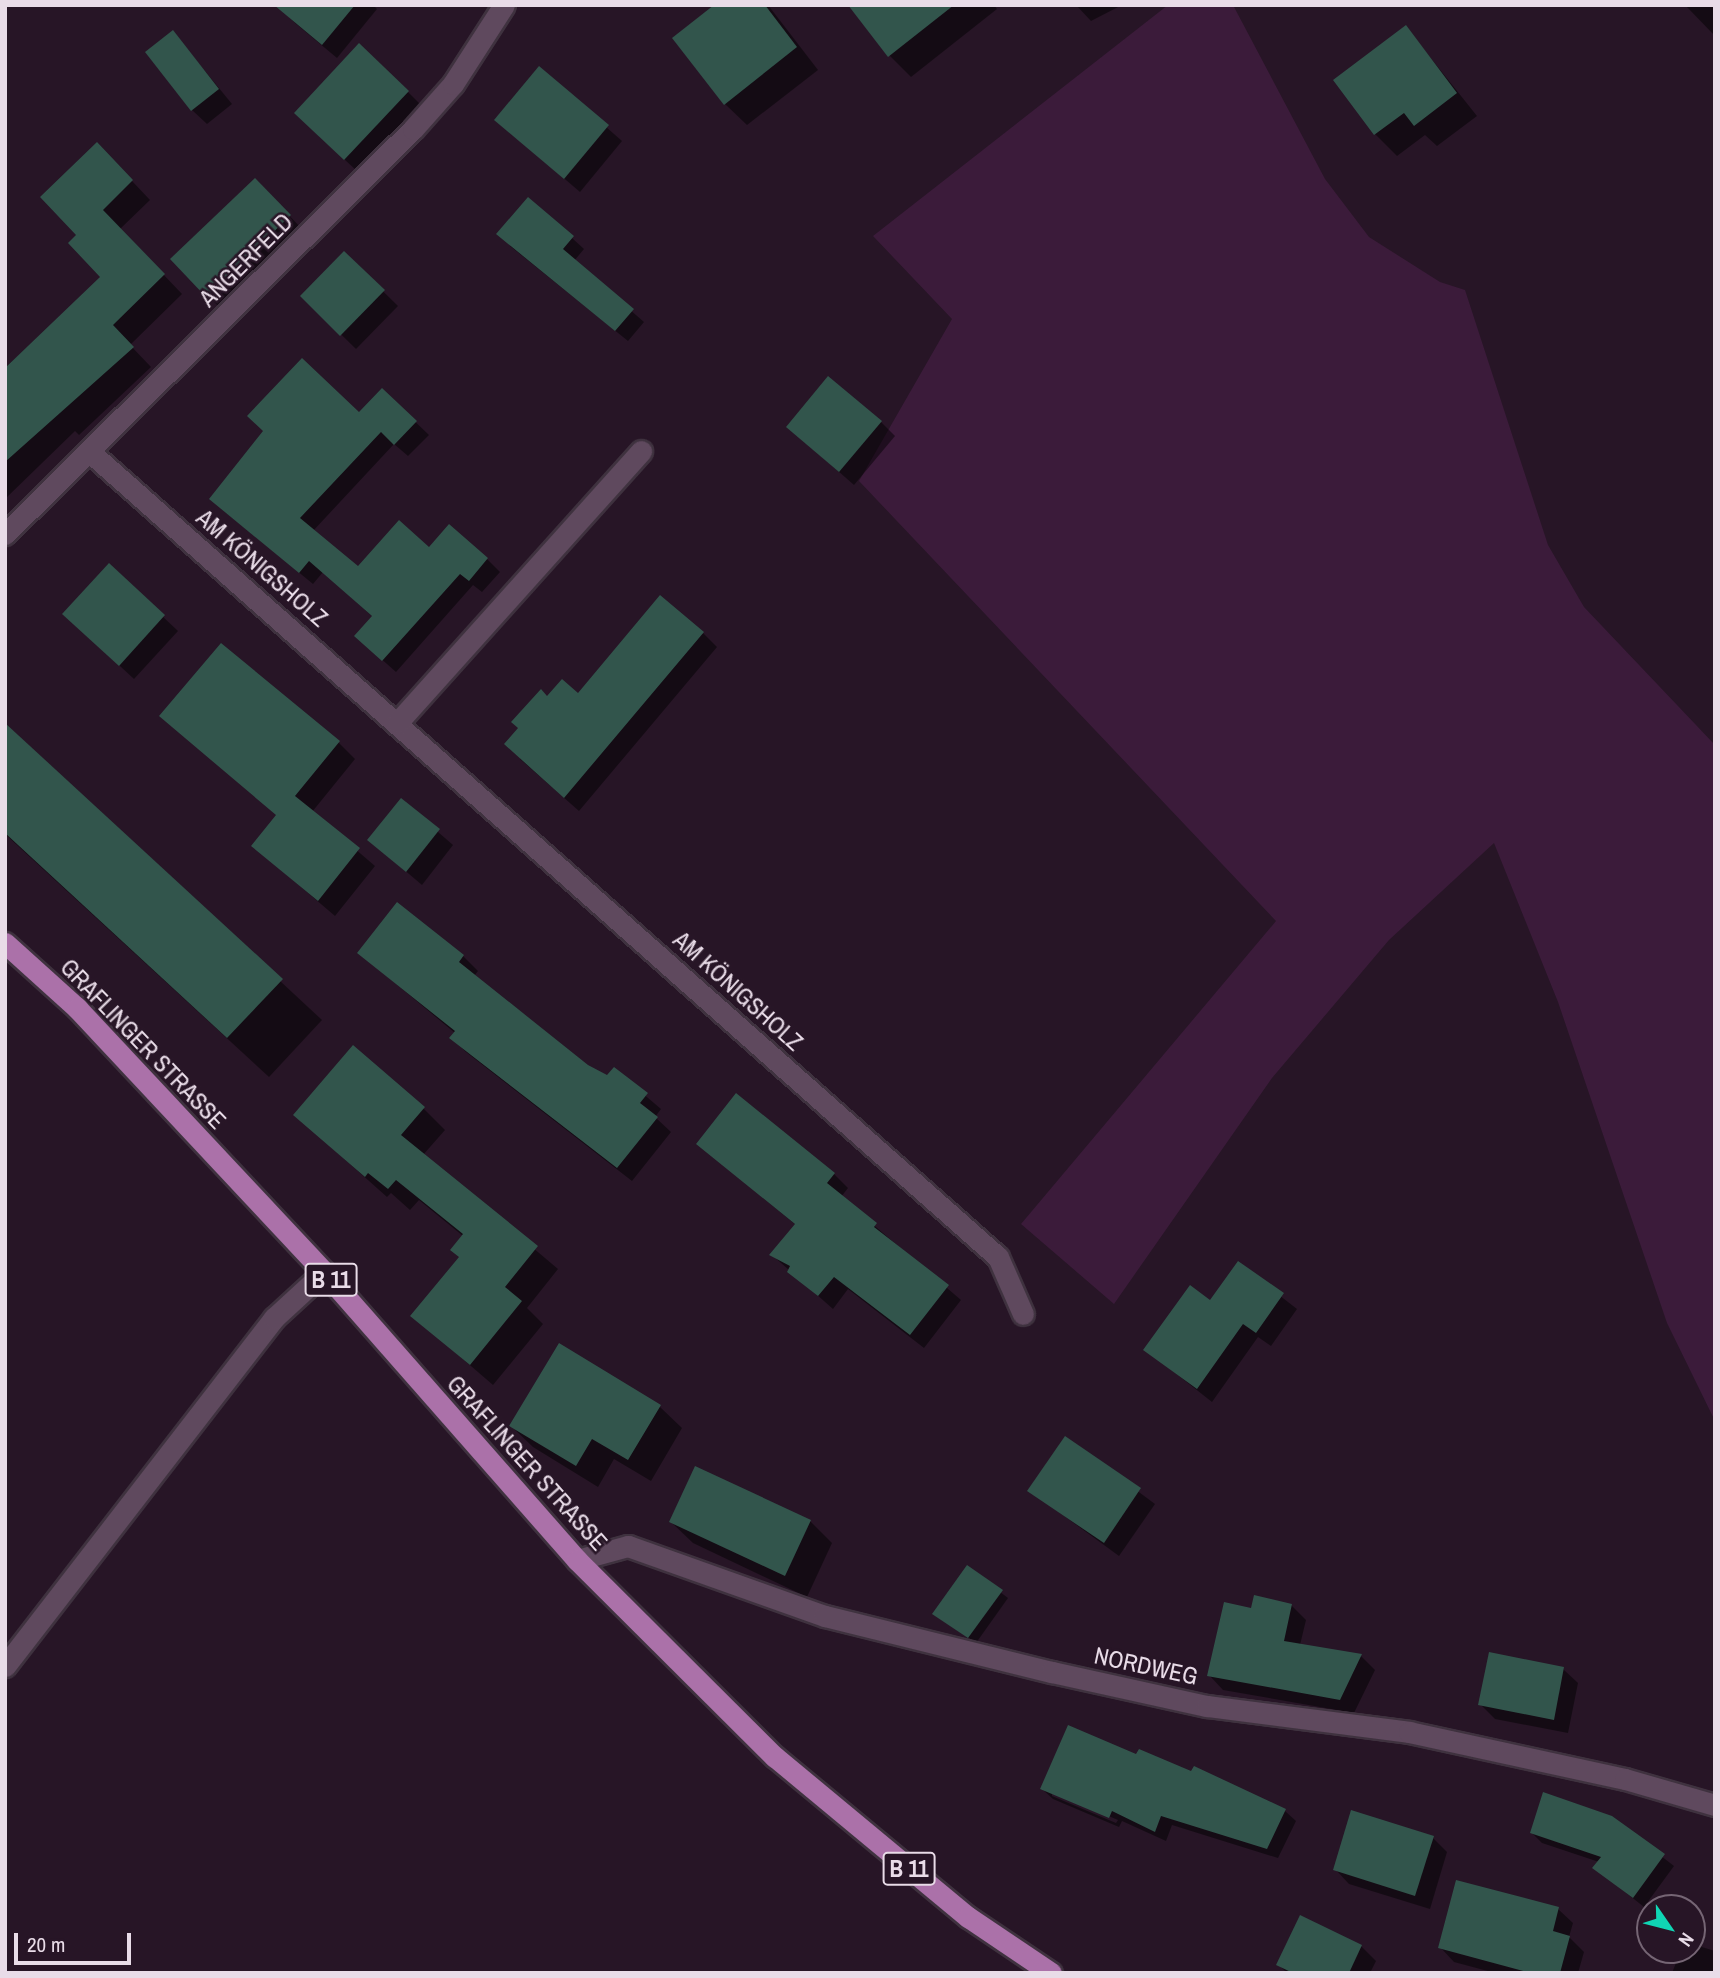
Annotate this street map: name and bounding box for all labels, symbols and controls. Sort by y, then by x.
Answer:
street label: ANGERFELD [193,207,299,313]
street label: AM KÖNIGSHOLZ [191,503,333,633]
street label: AM KÖNIGSHOLZ [667,925,809,1057]
street label: GRAFLINGER STRASSE [54,953,232,1135]
road number: B 11 [303,1260,359,1300]
street label: GRAFLINGER STRASSE [441,1370,613,1556]
street label: NORDWEG [1092,1641,1200,1691]
road number: B 11 [881,1850,937,1888]
north arrow [1636,1894,1706,1964]
scale bar [18,1918,135,1962]
text: N [1673,1928,1700,1952]
text: 20 m [27,1930,65,1959]

